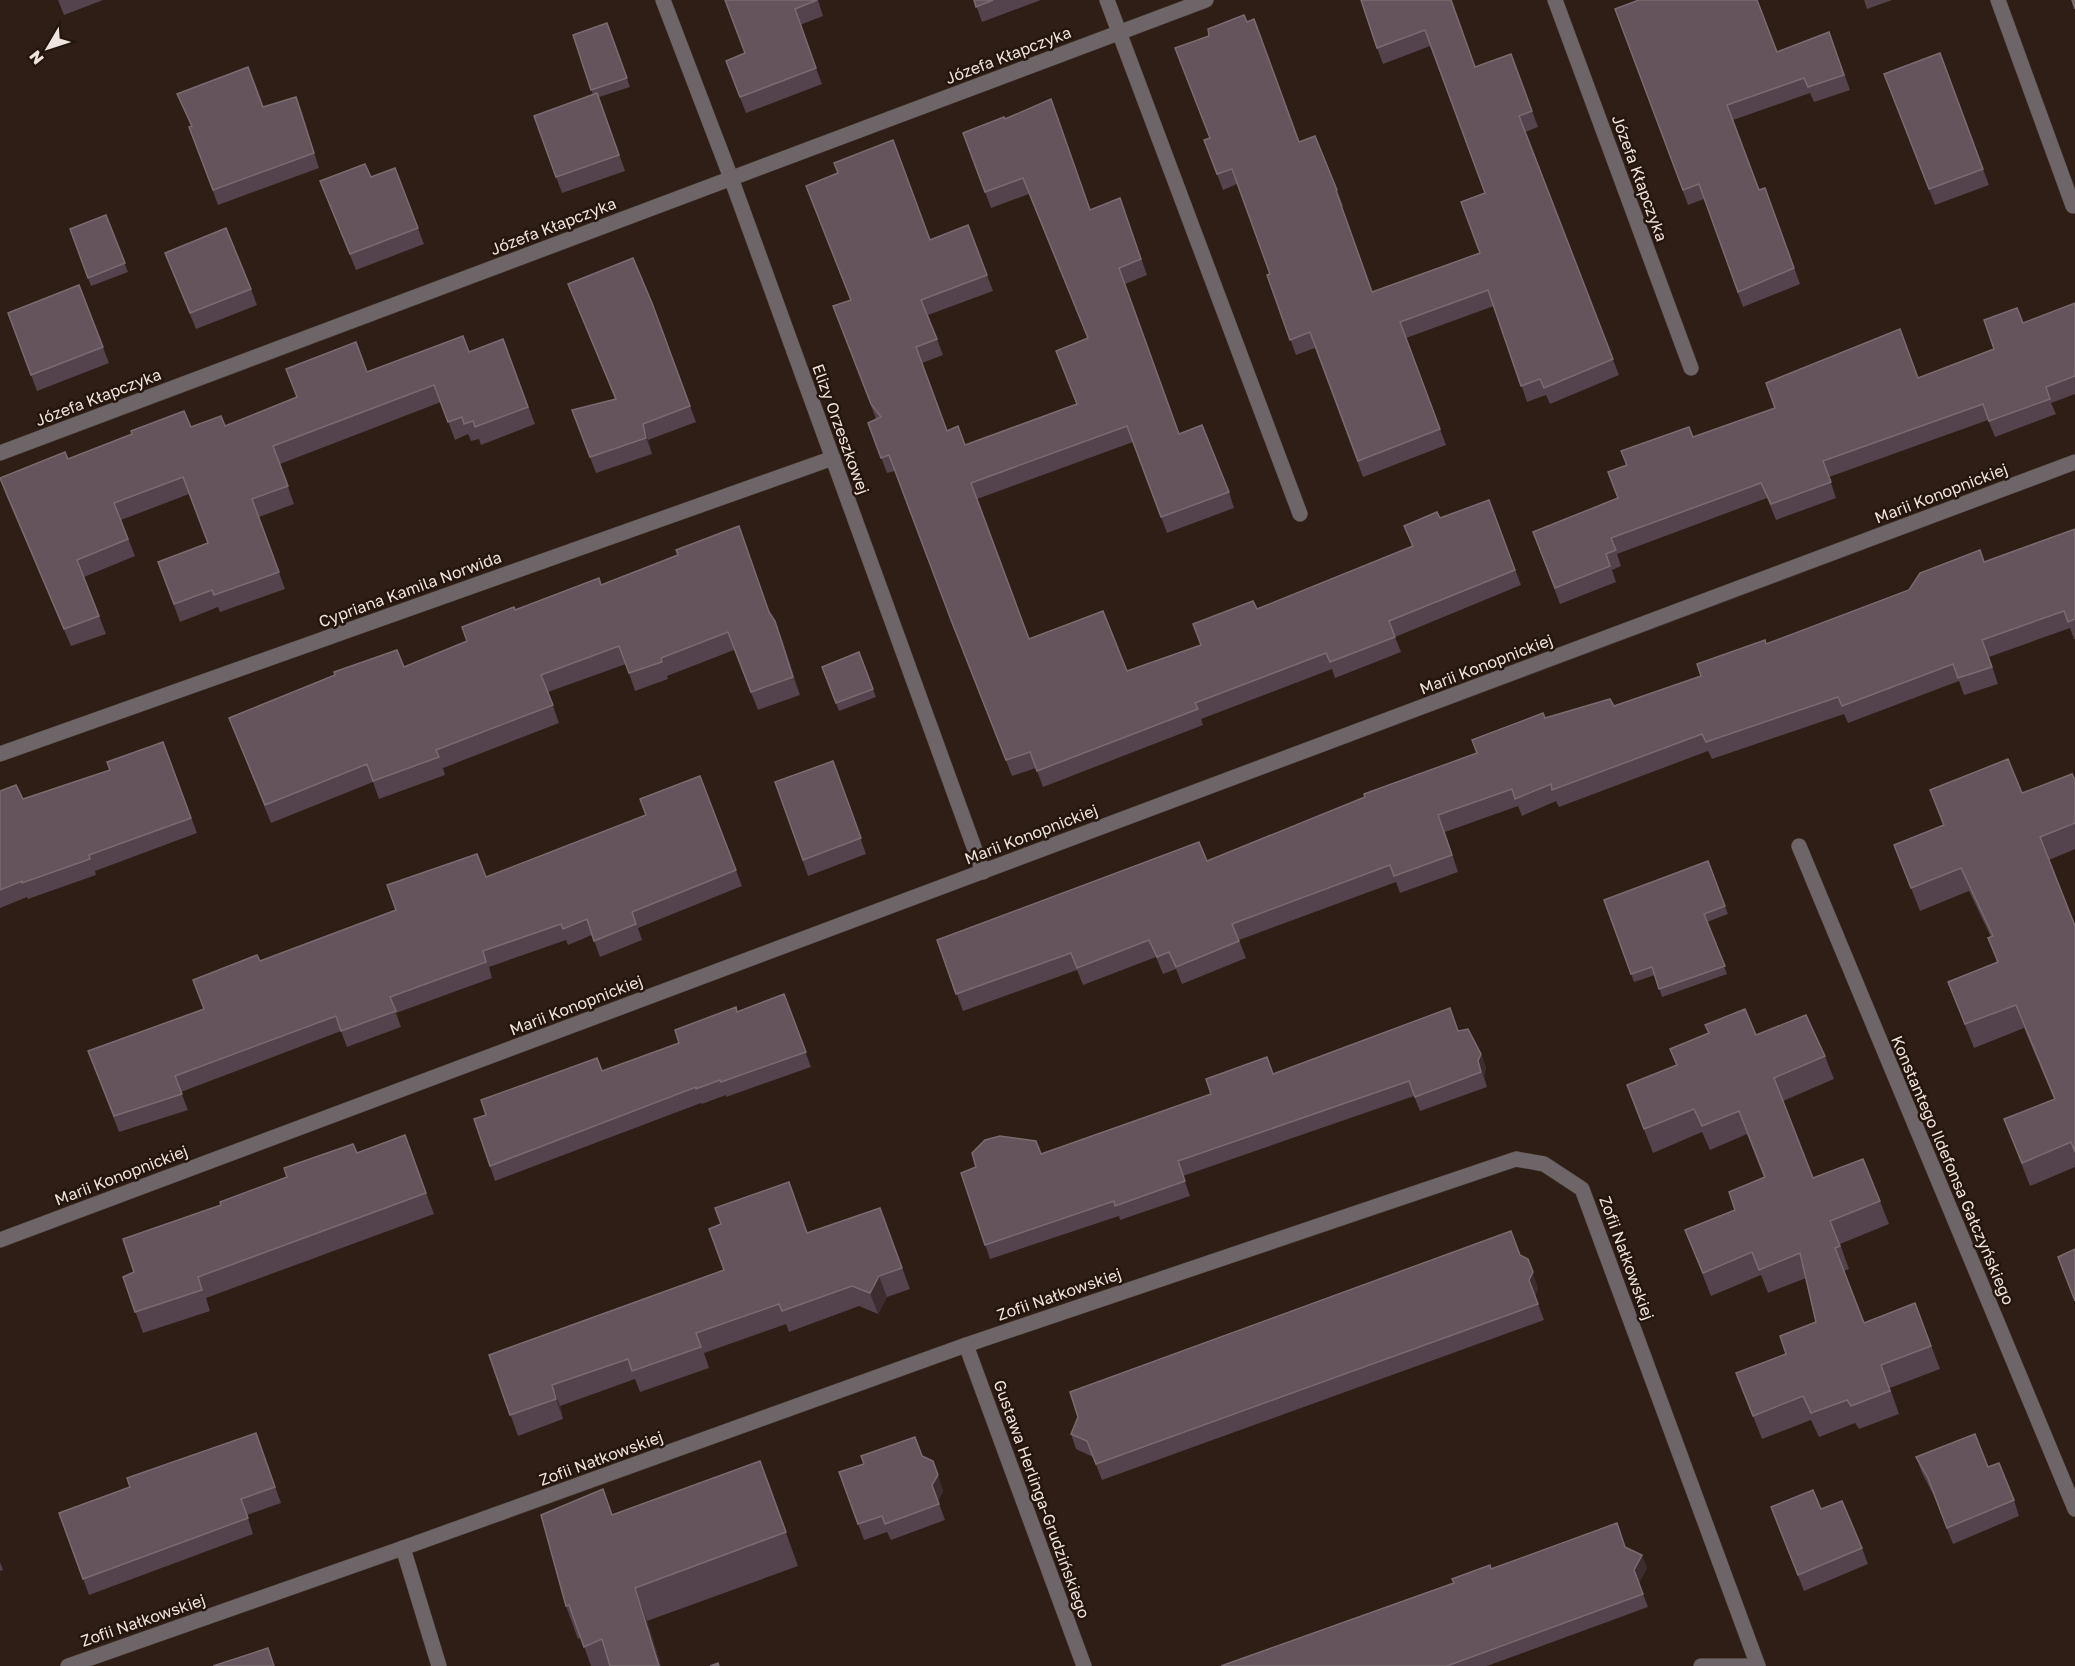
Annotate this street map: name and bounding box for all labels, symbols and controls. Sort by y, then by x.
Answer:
north arrow [18,18,78,78]
street label: Józefa Kłapczyka [942,22,1074,88]
text: N [25,46,48,68]
street label: Józefa Kłapczyka [1608,112,1672,244]
street label: Józefa Kłapczyka [487,193,619,259]
street label: Elizy Orzeszkowej [808,361,874,497]
street label: Józefa Kłapczyka [32,364,164,430]
street label: Marii Konopnickiej [1872,458,2010,528]
street label: Cypriana Kamila Norwida [316,547,504,631]
street label: Marii Konopnickiej [1417,629,1555,699]
street label: Marii Konopnickiej [962,799,1100,869]
street label: Marii Konopnickiej [507,970,645,1040]
street label: Konstantego Ildefonsa Gałczyńskiego [1887,1032,2019,1308]
street label: Marii Konopnickiej [52,1140,190,1210]
street label: Zofii Nałkowskiej [1595,1193,1659,1323]
street label: Zofii Nałkowskiej [994,1263,1124,1325]
street label: Gustawa Herlinga-Grudzińskiego [989,1377,1095,1621]
street label: Zofii Nałkowskiej [536,1426,666,1490]
street label: Zofii Nałkowskiej [78,1589,208,1651]

